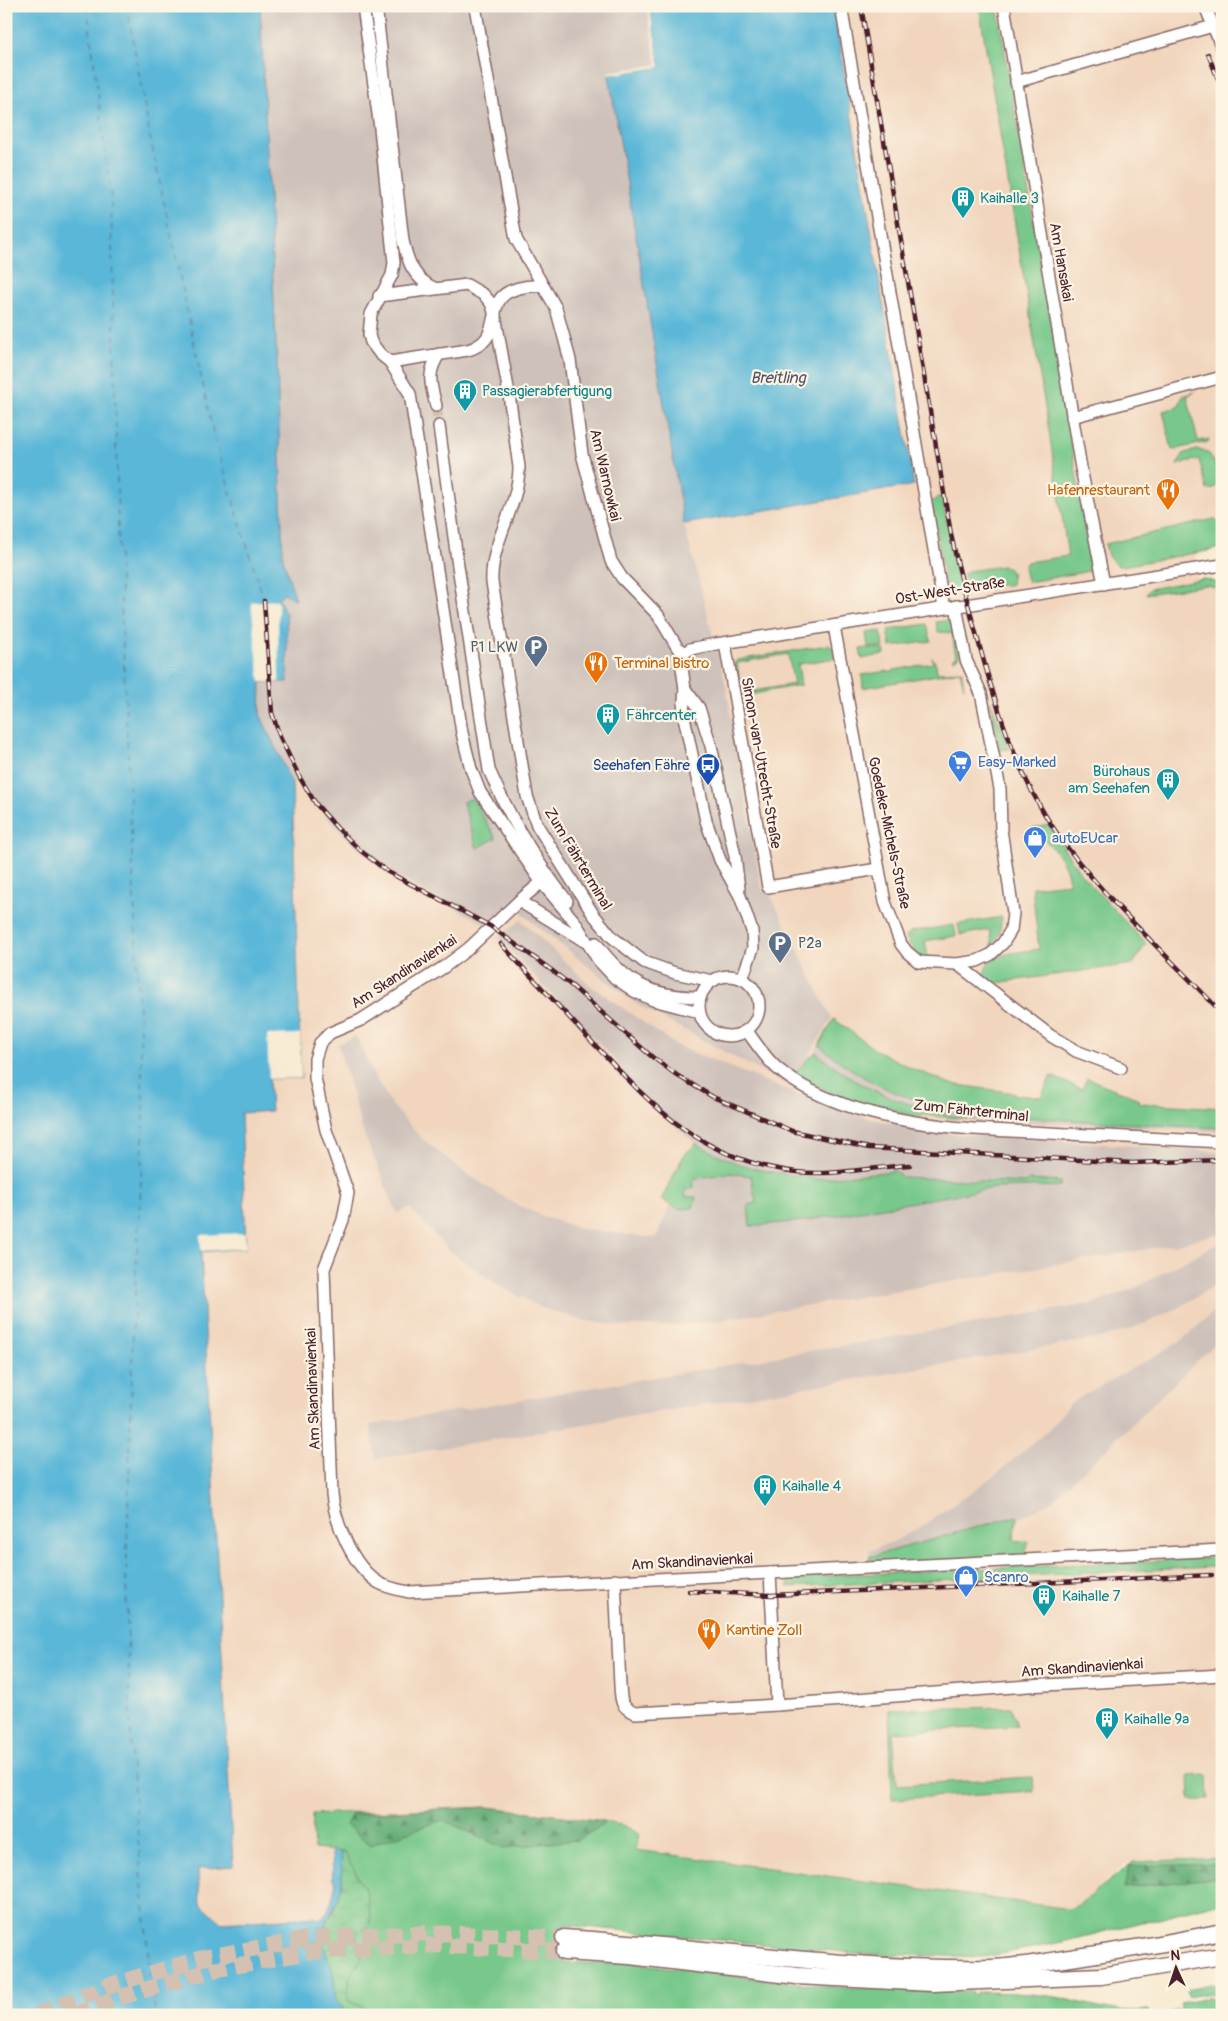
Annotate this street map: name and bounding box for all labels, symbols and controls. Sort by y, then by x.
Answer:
building icon: Kaihalle 3 [950,185,976,219]
place label: Kaihalle 3 [980,189,1039,208]
street label: Am Hansakai [1045,221,1077,303]
water label: Breitling [750,368,808,388]
building icon: Passagierabfertigung [452,378,478,412]
place label: Passagierabfertigung [482,382,612,401]
street label: Am Warnowkai [585,427,625,523]
restaurant icon: Hafenrestaurant [1155,477,1181,511]
place label: Hafenrestaurant [1047,481,1151,500]
street label: Ost-West-Straße [894,573,1007,609]
parking icon: P1 LKW [523,634,549,668]
place label: P1 LKW [470,638,518,657]
restaurant icon: Terminal Bistro [583,650,609,684]
place label: Terminal Bistro [614,654,709,673]
street label: Simon-van-Utrecht-Straße [737,676,786,851]
building icon: Fährcenter [595,702,621,736]
place label: Fährcenter [626,706,697,725]
supermarket icon: Easy-Marked [947,749,973,783]
bus stop icon: Seehafen Fähre [695,752,721,786]
place label: Easy-Marked [978,753,1056,772]
street label: Goedeke-Michels-Straße [864,755,915,911]
place label: Seehafen Fähre [593,756,691,775]
place label: Bürohaus am Seehafen [1068,762,1150,798]
building icon: Bürohaus am Seehafen [1155,767,1181,801]
street label: Zum Fährterminal [540,804,616,914]
shop icon: autoEUcar [1022,825,1048,859]
place label: autoEUcar [1052,829,1119,848]
parking icon: P2a [767,930,793,964]
street label: Am Skandinavienkai [348,931,461,1013]
place label: P2a [798,934,822,953]
street label: Zum Fährterminal [912,1095,1030,1127]
street label: Am Skandinavienkai [301,1327,325,1450]
building icon: Kaihalle 4 [752,1473,778,1507]
place label: Kaihalle 4 [782,1477,841,1496]
street label: Am Skandinavienkai [630,1549,754,1575]
shop icon: Scanro [953,1564,979,1598]
place label: Scanro [984,1568,1029,1587]
building icon: Kaihalle 7 [1031,1583,1057,1617]
place label: Kaihalle 7 [1062,1587,1120,1606]
restaurant icon: Kantine Zoll [696,1617,722,1651]
place label: Kantine Zoll [726,1621,802,1640]
street label: Am Skandinavienkai [1020,1654,1144,1682]
building icon: Kaihalle 9a [1094,1706,1120,1740]
place label: Kaihalle 9a [1124,1710,1189,1729]
north arrow [1150,1944,1200,1994]
text: N [1170,1947,1181,1964]

